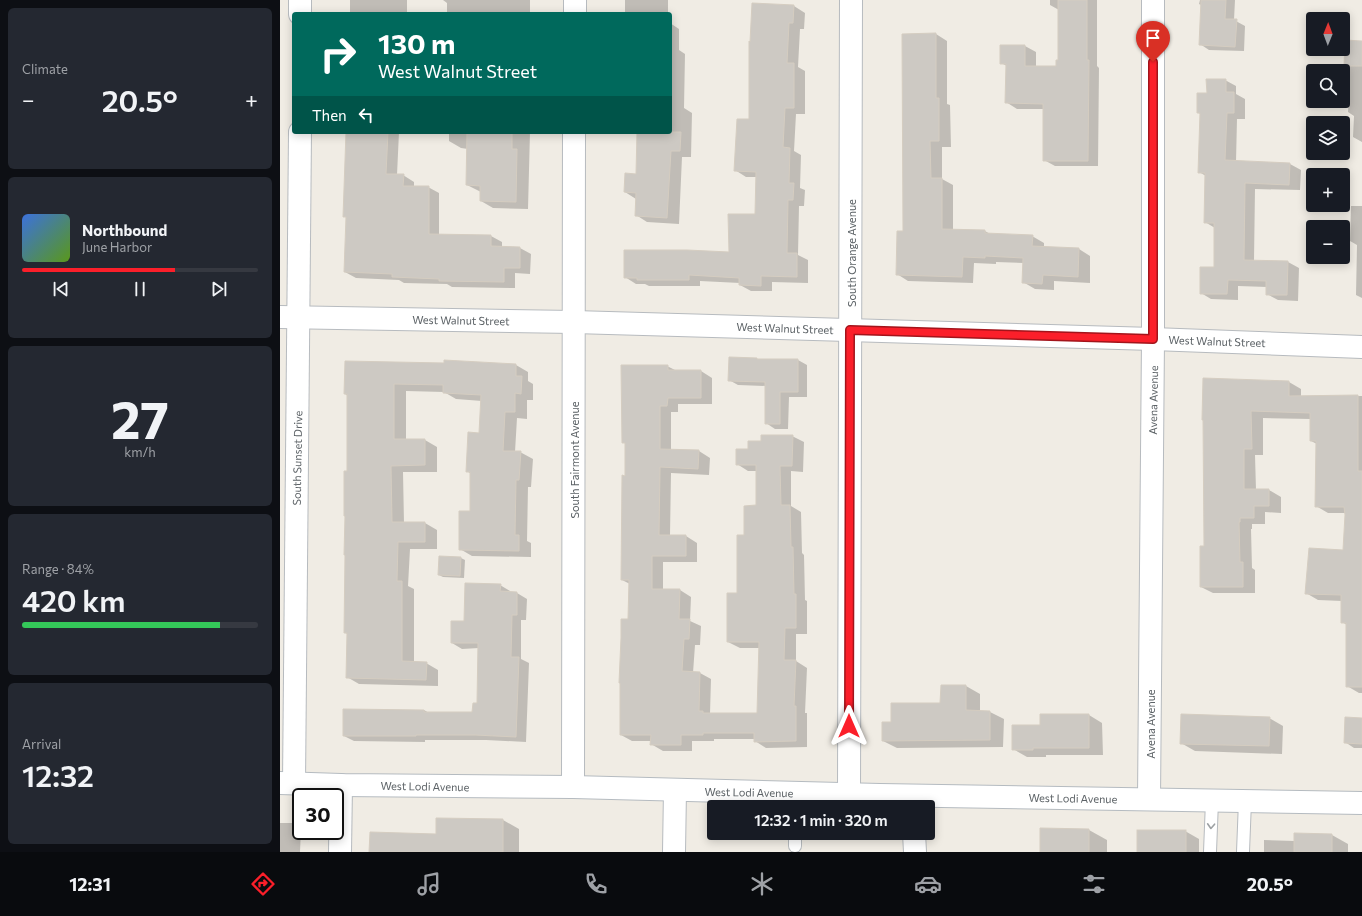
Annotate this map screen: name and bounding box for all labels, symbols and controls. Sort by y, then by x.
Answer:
north arrow [1306,12,1350,56]
map controls [1306,12,1350,264]
pin [1136,21,1170,62]
text: 130 m [378,26,455,60]
icon: arrive [1142,27,1164,49]
icon: right [312,28,364,80]
text: West Walnut Street [378,60,537,82]
text: Climate [22,61,68,77]
button: search [1306,64,1350,108]
text: 20.5° [102,81,178,118]
text: − [22,86,35,113]
text: + [245,86,258,113]
icon: left [355,104,377,126]
text: Then [312,106,347,124]
button: layers [1306,116,1350,160]
button: + [1306,168,1350,212]
street label: South Orange Avenue [845,199,858,307]
button: − [1306,220,1350,264]
text: Northbound [82,221,167,239]
text: June Harbor [82,239,152,255]
icon: previous [50,278,72,300]
icon: pause [129,278,151,300]
icon: next [208,278,230,300]
street label: West Walnut Street [412,313,510,327]
street label: West Walnut Street [736,320,834,336]
street label: West Walnut Street [1168,333,1266,349]
street label: Avena Avenue [1146,365,1160,435]
text: 27 [111,386,169,450]
street label: South Fairmont Avenue [568,401,581,518]
street label: South Sunset Drive [290,410,304,506]
text: km/h [124,444,156,460]
text: Range · 84% [22,561,94,577]
text: 420 km [22,581,125,618]
street label: Avena Avenue [1144,689,1157,759]
position arrow [828,705,870,747]
text: Arrival [22,736,61,752]
text: 12:32 [22,756,94,793]
street label: West Lodi Avenue [381,779,470,793]
street label: West Lodi Avenue [705,785,794,799]
speed limit sign: 30 [292,788,344,840]
street label: West Lodi Avenue [1029,791,1118,805]
text: 12:32 · 1 min · 320 m [754,811,888,829]
one-way arrow [1206,823,1215,829]
icon: directions [249,870,277,898]
icon: music [415,870,443,898]
icon: phone [582,870,610,898]
icon: climate [748,870,776,898]
icon: car [914,870,942,898]
icon: filters [1080,870,1108,898]
text: 12:31 [69,873,111,895]
text: 20.5° [1247,873,1293,895]

